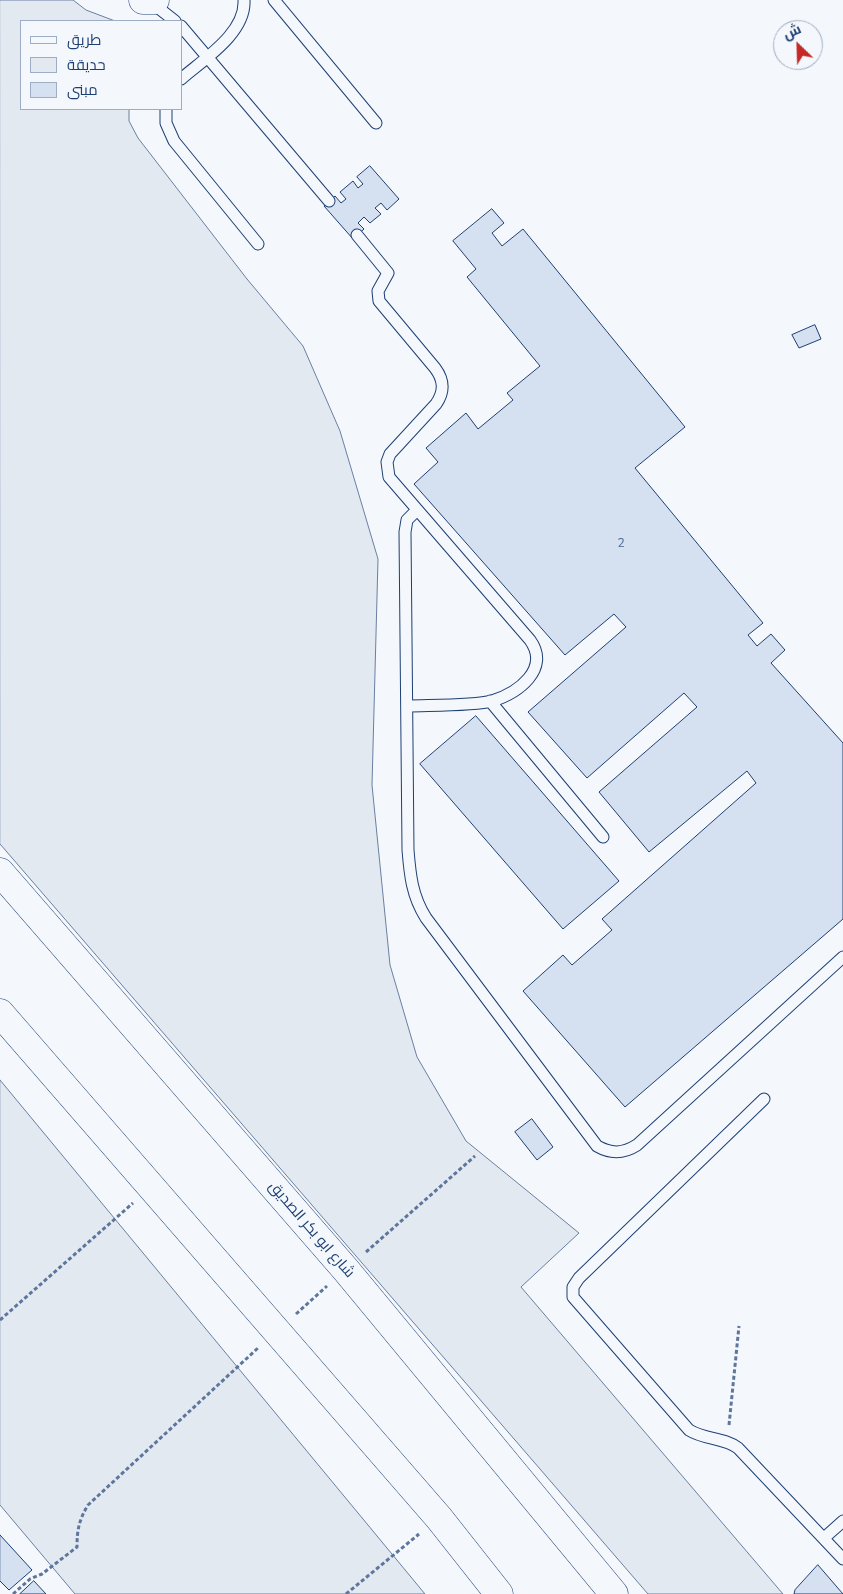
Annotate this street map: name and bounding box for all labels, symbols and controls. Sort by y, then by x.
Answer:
text: ش [780,19,804,44]
legend [20,20,182,110]
north arrow [773,20,823,70]
text: طريق [67,30,101,50]
text: حديقة [67,55,106,75]
text: مبنى [67,80,98,100]
house number: 2 [617,537,625,551]
street label: شارع ابو بكر الصديق [264,1178,358,1282]

